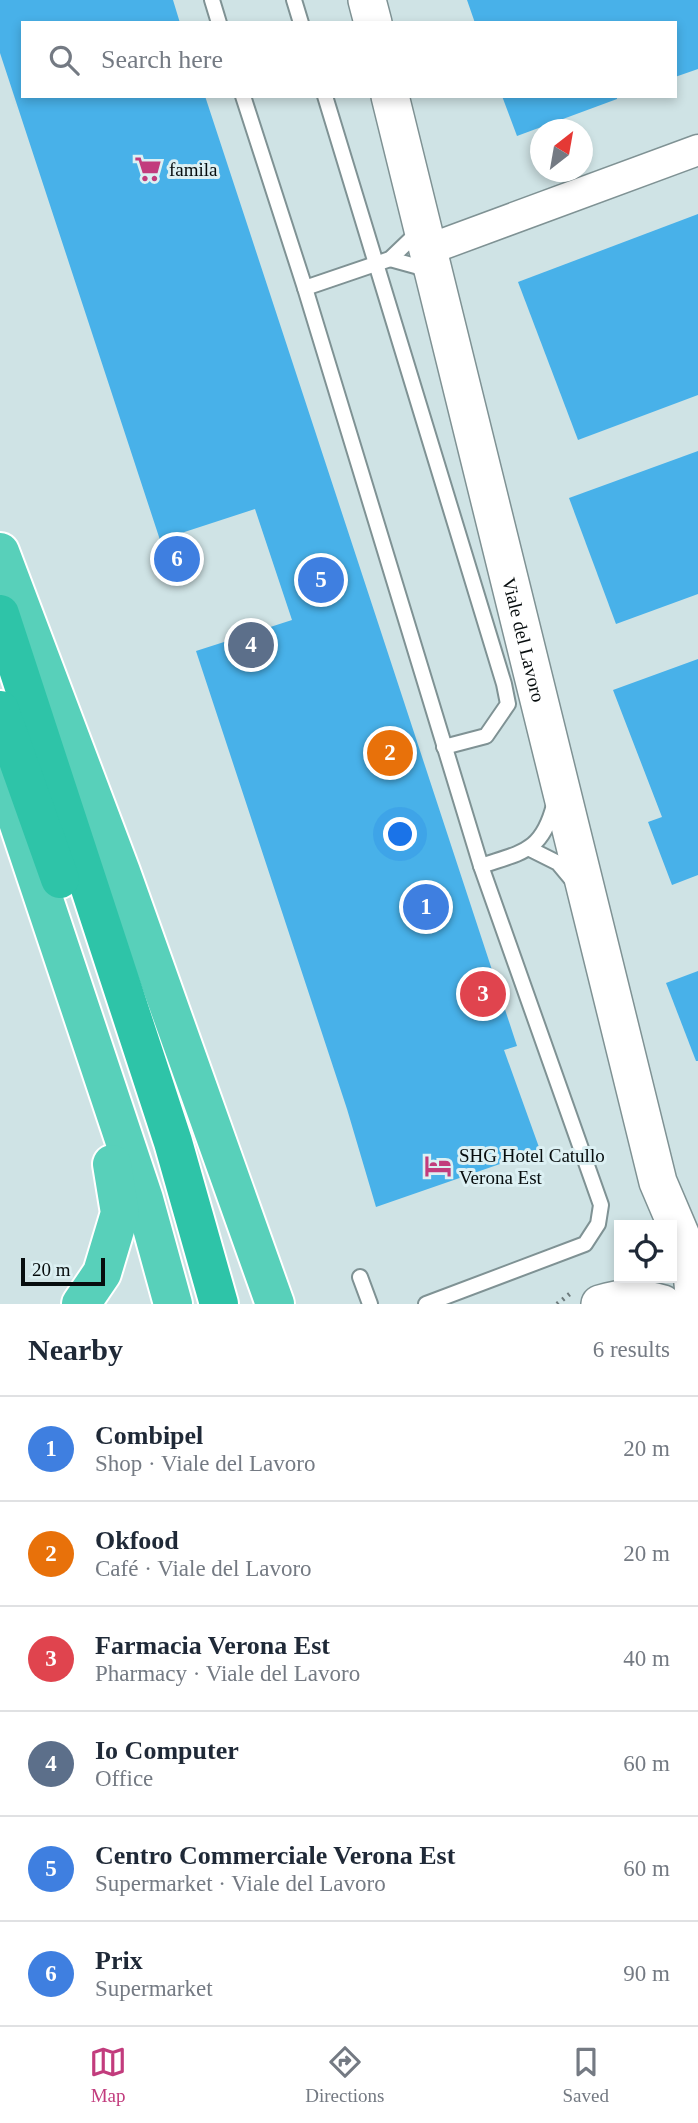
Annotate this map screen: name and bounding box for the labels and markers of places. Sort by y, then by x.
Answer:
supermarket icon: famila [133,154,163,184]
place label: famila [169,159,218,180]
pin: 6 [154,533,200,585]
pin: 5 [298,554,344,606]
pin: 4 [228,619,274,671]
pin: 2 [367,727,413,779]
pin: 1 [403,881,449,933]
pin: 3 [460,968,506,1020]
place label: SHG Hotel Catullo Verona Est [459,1145,605,1188]
hotel icon: SHG Hotel Catullo Verona Est [423,1151,453,1181]

